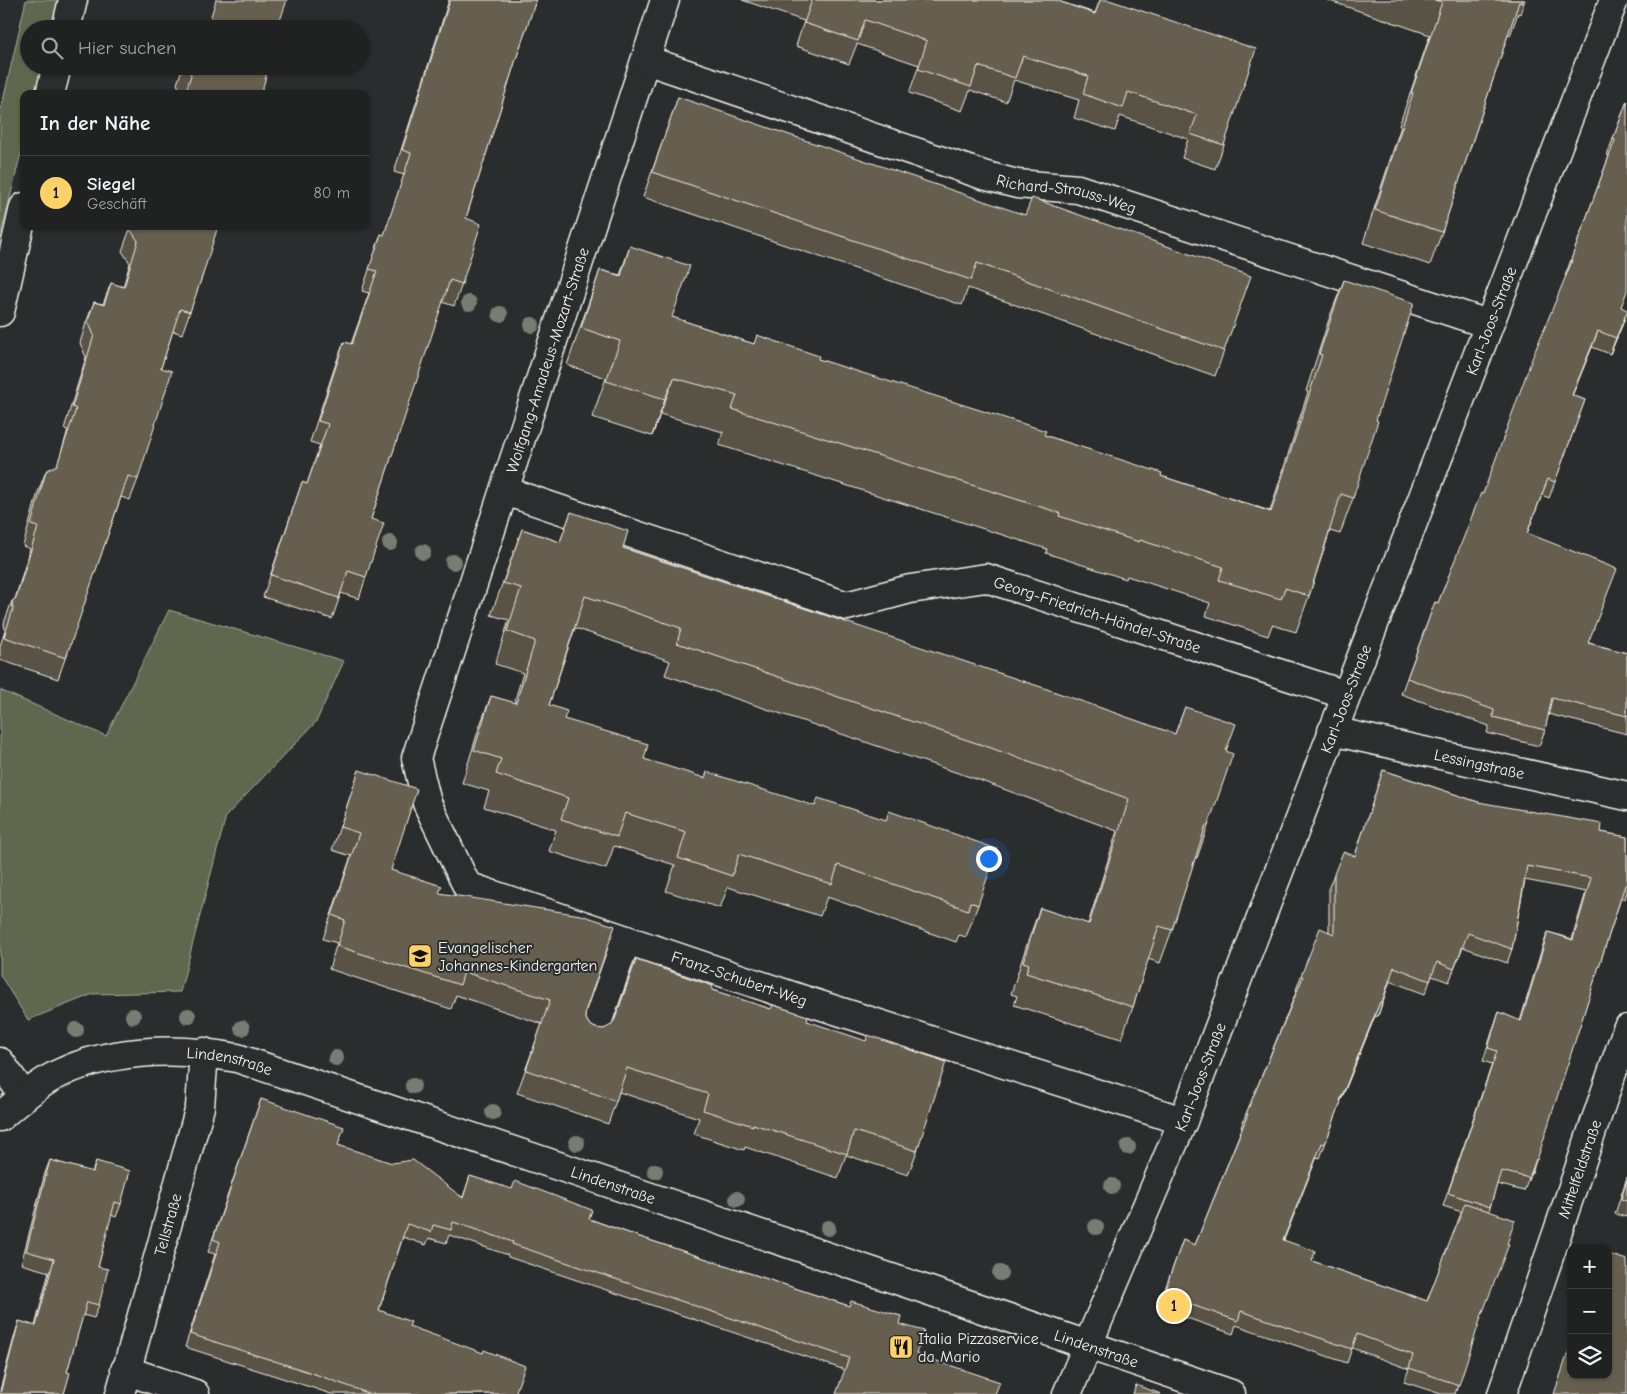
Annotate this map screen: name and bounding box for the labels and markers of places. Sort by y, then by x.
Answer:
place label: Evangelischer Johannes-Kindergarten [438,939,597,975]
school or university icon: Evangelischer Johannes-Kindergarten [407,943,433,969]
pin: 1 [1158,1287,1190,1325]
place label: Italia Pizzaservice da Mario [918,1330,1039,1366]
restaurant icon: Italia Pizzaservice da Mario [888,1334,914,1360]

